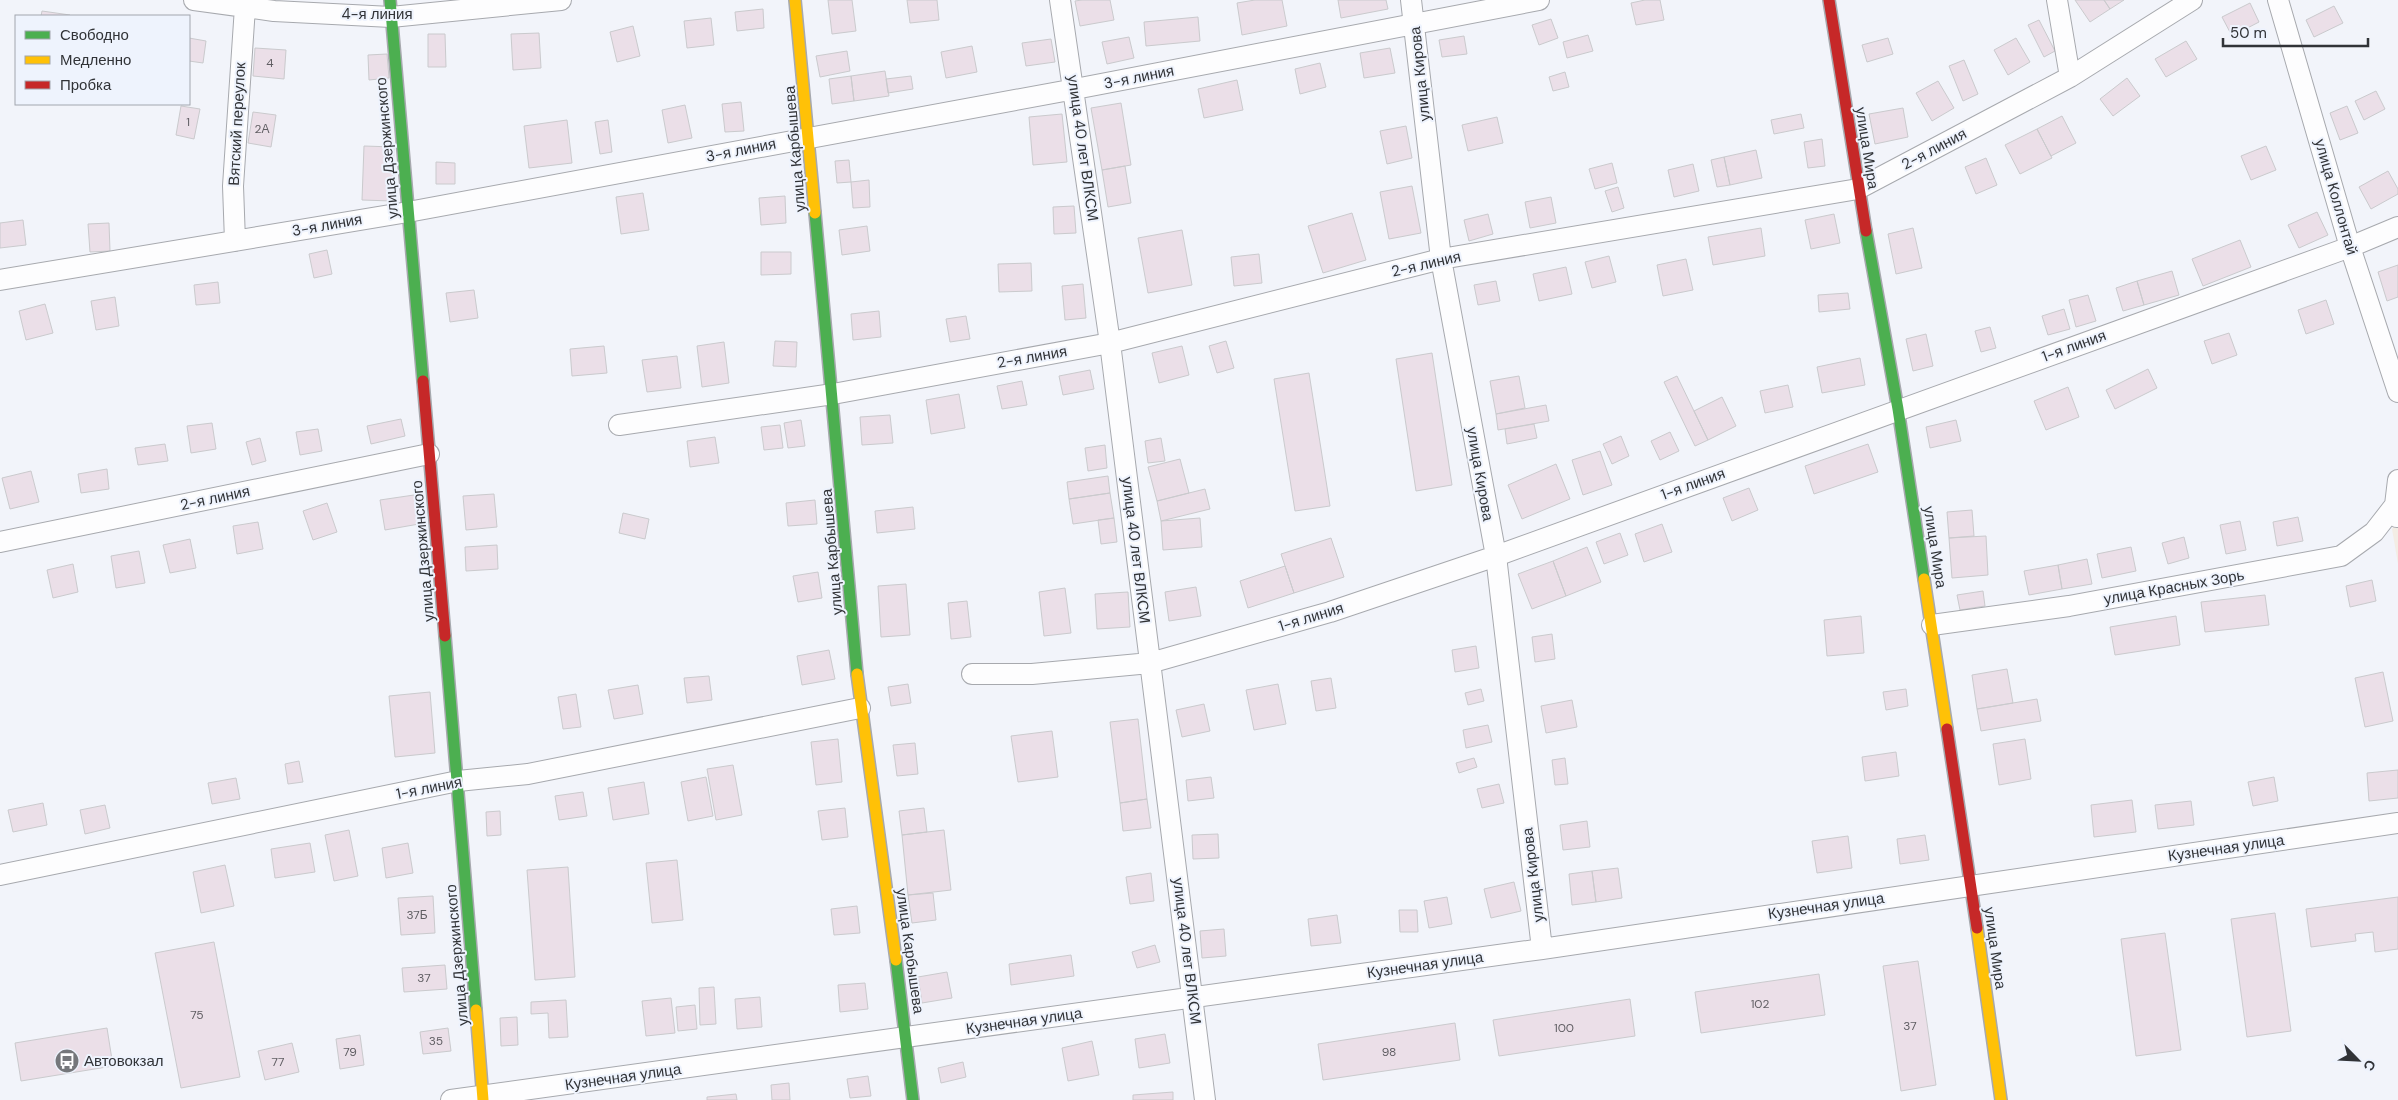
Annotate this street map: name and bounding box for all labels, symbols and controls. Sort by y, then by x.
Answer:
street label: 4-я линия [341,4,413,24]
legend [15,15,190,105]
scale bar [2223,15,2368,47]
text: 50 m [2230,23,2267,43]
text: Свободно [60,25,129,45]
street label: улица Кирова [1405,25,1435,122]
text: Медленно [60,50,131,70]
house number: 4 [266,55,274,71]
street label: 3-я линия [1102,60,1176,94]
street label: Вятский переулок [224,61,250,186]
street label: улица 40 лет ВЛКСМ [1063,74,1103,222]
text: Пробка [60,75,112,95]
street label: улица Дзержинского [371,76,403,220]
street label: улица Карбышева [779,84,810,213]
street label: улица Мира [1851,106,1883,191]
house number: 1 [186,114,190,130]
house number: 2А [255,121,269,137]
street label: 2-я линия [1898,124,1970,174]
street label: 3-я линия [704,133,778,167]
street label: улица Коллонтай [2310,137,2362,257]
street label: 3-я линия [290,209,364,241]
street label: 2-я линия [1389,246,1463,282]
street label: 1-я линия [2039,325,2109,367]
street label: 2-я линия [995,341,1069,373]
street label: улица Кирова [1462,425,1498,523]
street label: 1-я линия [1658,463,1728,505]
street label: улица 40 лет ВЛКСМ [1117,476,1155,624]
street label: улица Дзержинского [407,479,439,623]
street label: 2-я линия [178,481,252,515]
street label: улица Карбышева [816,487,847,616]
street label: улица Мира [1919,505,1951,590]
street label: улица Красных Зорь [2102,565,2246,609]
street label: 1-я линия [1276,598,1346,636]
street label: 1-я линия [394,772,464,804]
street label: улица Кирова [1517,826,1549,923]
street label: Кузнечная улица [2167,830,2286,866]
street label: улица 40 лет ВЛКСМ [1168,877,1206,1025]
street label: улица Дзержинского [441,883,473,1027]
street label: улица Карбышева [891,887,929,1016]
street label: Кузнечная улица [1767,888,1886,924]
street label: улица Мира [1979,906,2011,991]
house number: 37Б [406,907,428,923]
street label: Кузнечная улица [1366,947,1485,983]
house number: 37 [417,970,431,986]
house number: 102 [1751,996,1769,1012]
street label: Кузнечная улица [965,1003,1084,1039]
house number: 75 [190,1007,204,1023]
house number: 37 [1903,1018,1917,1034]
house number: 100 [1554,1020,1574,1036]
house number: 35 [429,1033,443,1049]
north arrow [2333,1035,2383,1085]
house number: 79 [343,1044,357,1060]
house number: 98 [1382,1044,1396,1060]
bus stop icon: Автовокзал [54,1048,80,1074]
place label: Автовокзал [84,1051,164,1071]
house number: 77 [272,1054,284,1070]
text: С [2360,1057,2380,1074]
street label: Кузнечная улица [564,1059,683,1095]

